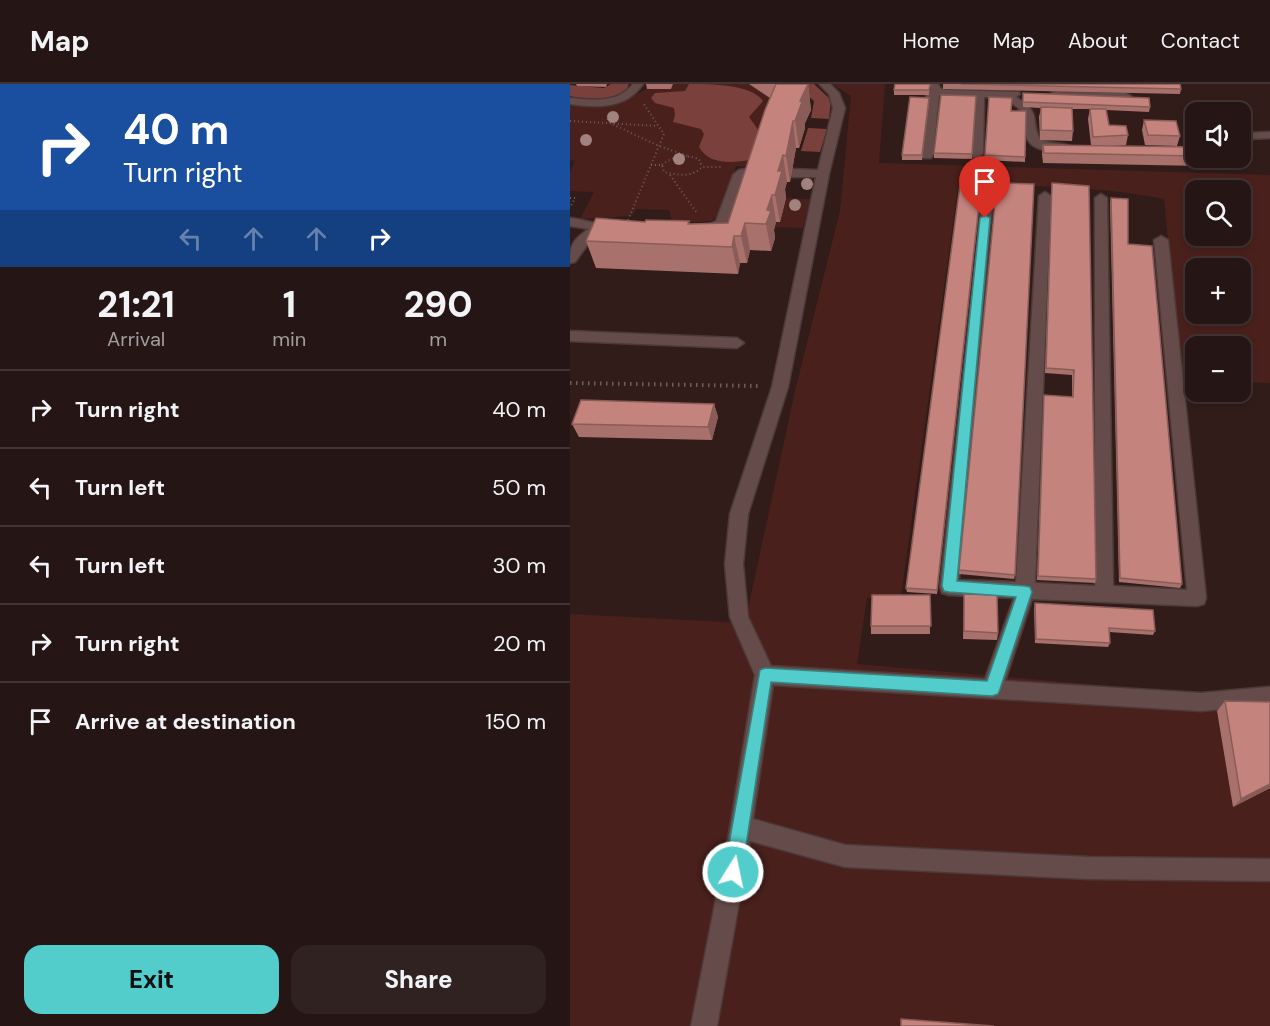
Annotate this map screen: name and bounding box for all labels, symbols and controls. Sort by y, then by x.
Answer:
text: Map [30,23,90,60]
text: Home [902,27,960,55]
text: Map [993,27,1035,55]
text: About [1068,27,1128,55]
text: Contact [1161,27,1240,55]
text: 40 m [123,102,229,157]
map controls [1185,102,1251,402]
button: sound [1185,102,1251,168]
icon: right [24,108,102,186]
text: Turn right [123,155,243,190]
pin [959,156,1010,218]
icon: arrive [968,165,1001,198]
button: search [1185,180,1251,246]
icon: left [174,222,207,255]
icon: ahead [237,222,270,255]
icon: ahead [300,222,333,255]
icon: right [363,222,396,255]
button: + [1185,258,1251,324]
text: 21:21 [97,281,175,328]
text: 1 [283,281,296,328]
text: 290 [404,281,473,328]
text: Arrival [107,326,165,352]
text: min [272,326,306,352]
text: m [429,326,447,352]
button: − [1185,336,1251,402]
icon: right [24,393,57,426]
text: Turn right [75,395,180,424]
text: 40 m [492,395,546,424]
icon: left [24,471,57,504]
text: Turn left [75,473,165,502]
text: 50 m [492,473,546,502]
icon: left [24,549,57,582]
text: Turn left [75,551,165,580]
text: 30 m [492,551,546,580]
icon: right [24,627,57,660]
text: Turn right [75,629,180,658]
text: 20 m [493,629,546,658]
icon: arrive [24,705,57,738]
text: Arrive at destination [75,707,296,736]
text: 150 m [485,707,546,736]
position arrow [701,840,765,904]
button: Exit [24,945,279,1014]
button: Share [291,945,546,1014]

